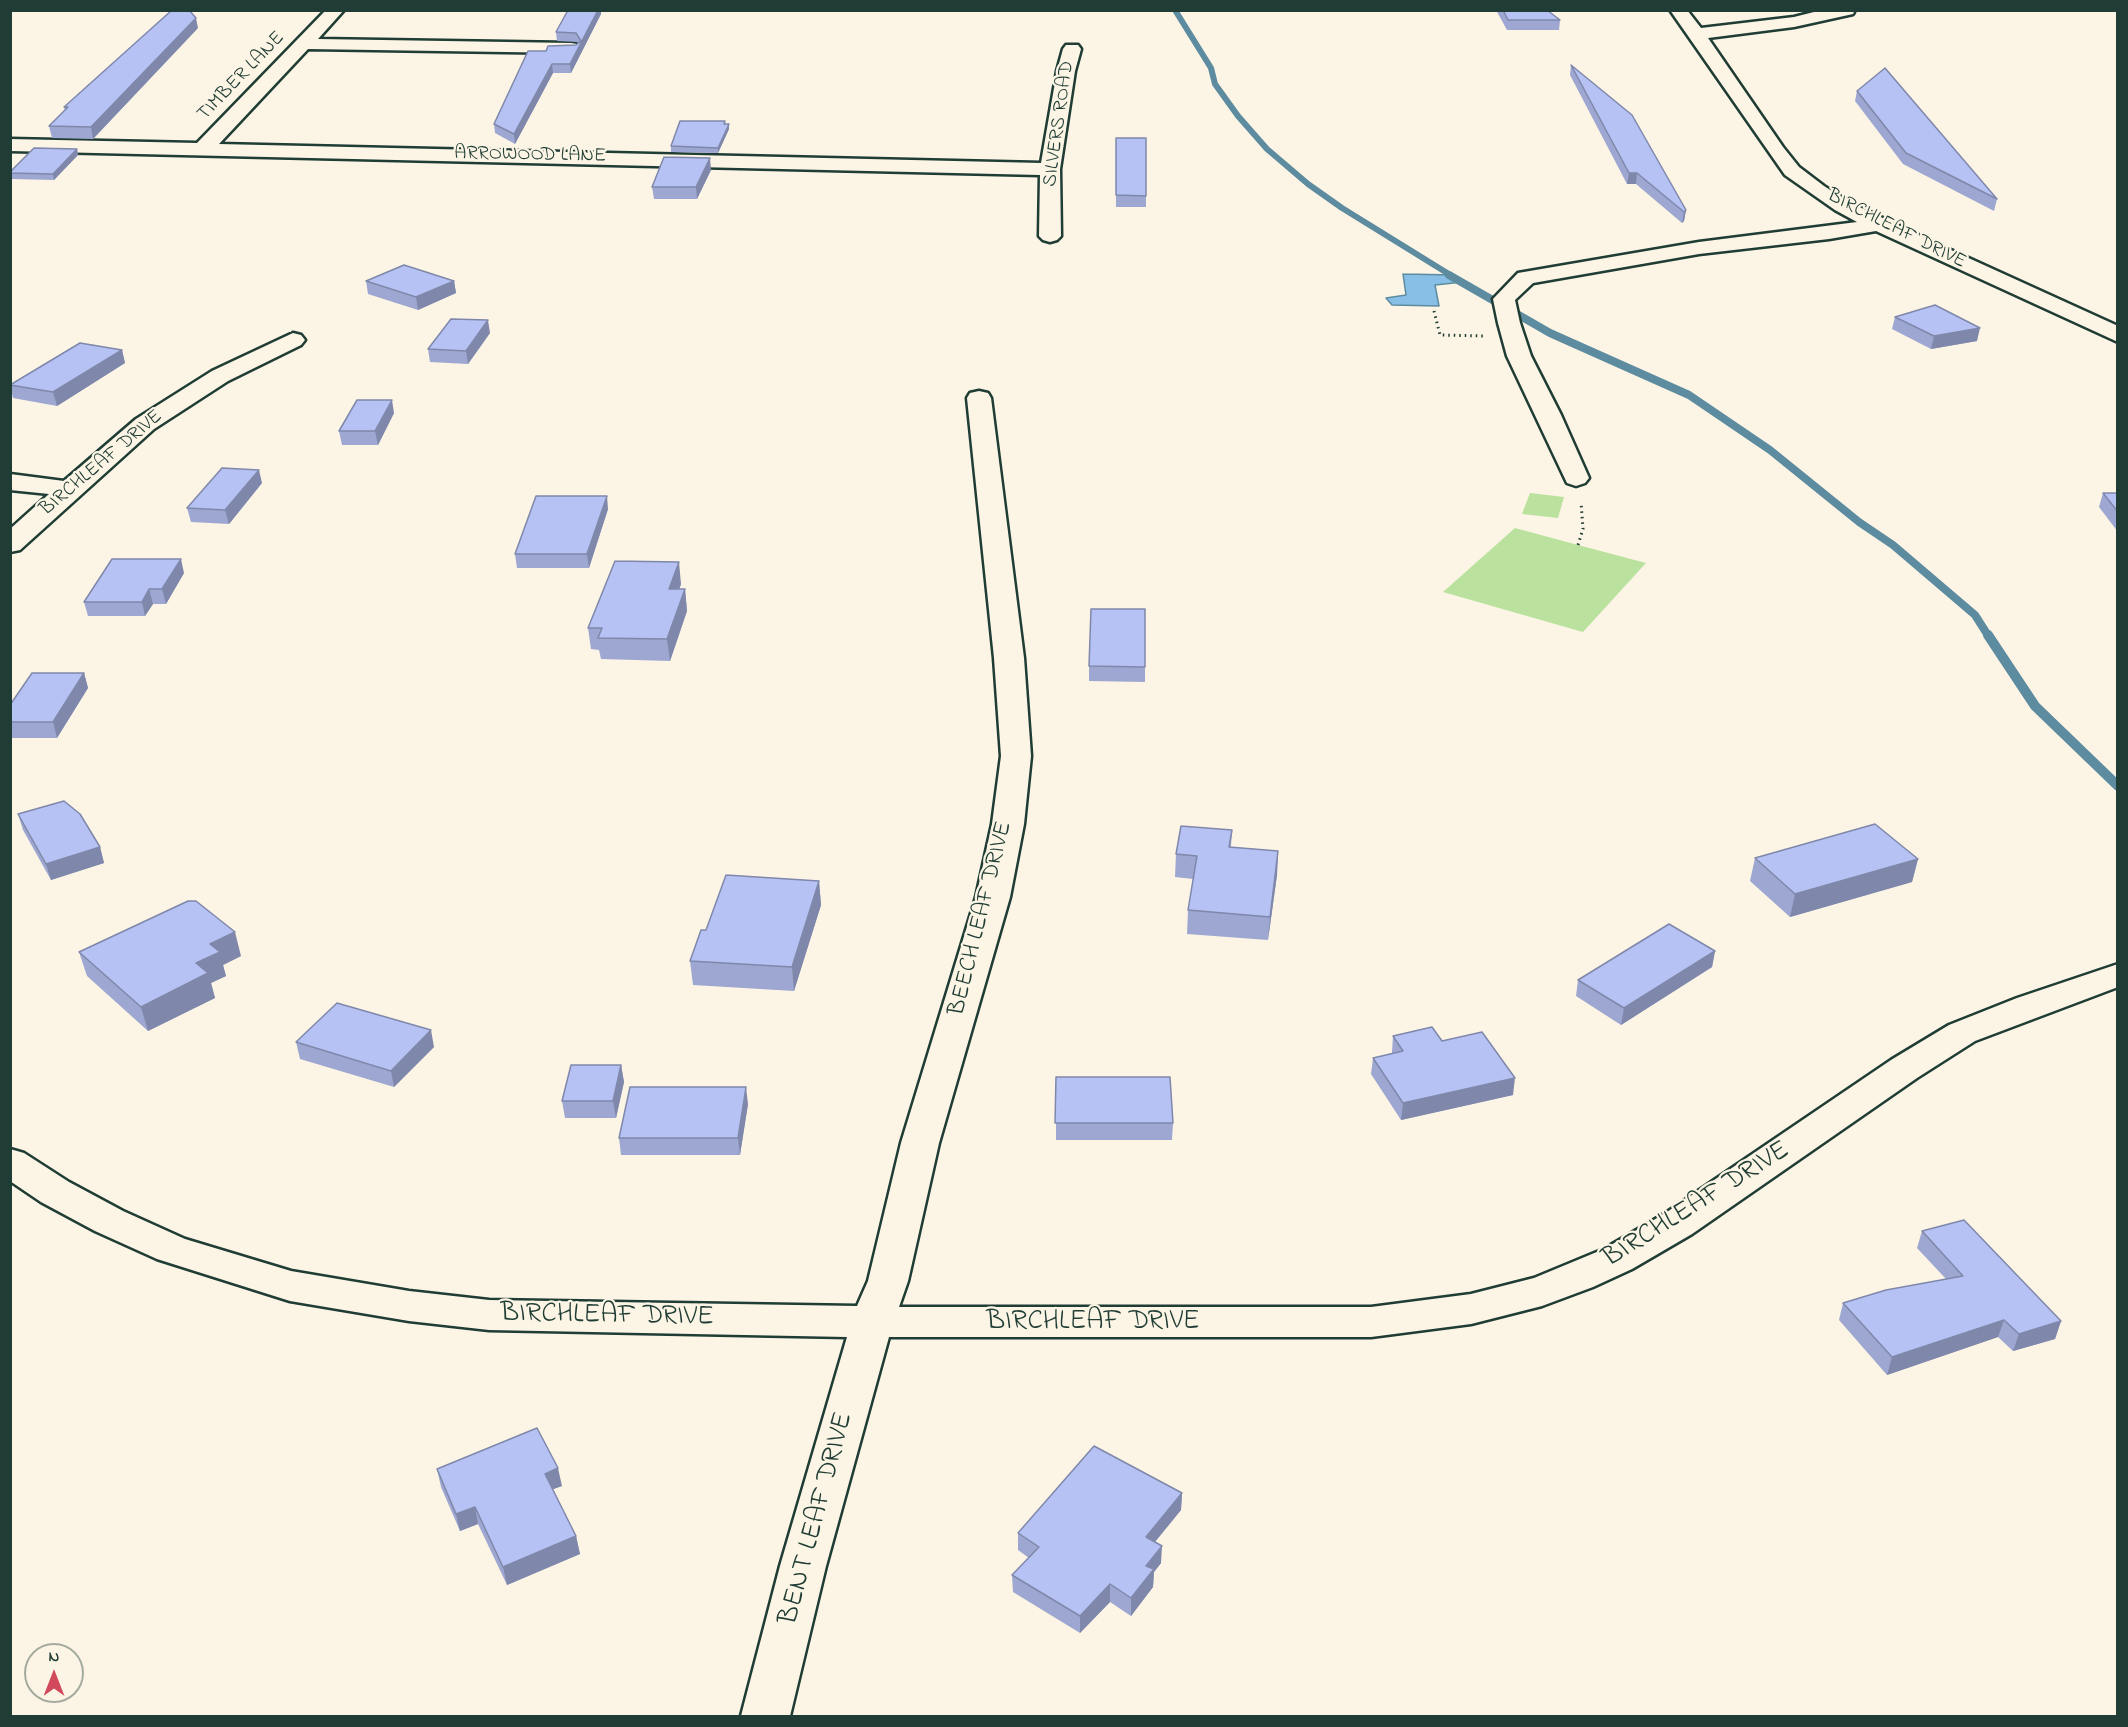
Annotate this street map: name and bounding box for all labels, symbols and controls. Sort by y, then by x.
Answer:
street label: TIMBER LANE [193,27,291,127]
street label: SILVERS ROAD [1039,60,1081,188]
street label: ARROWOOD LANE [454,143,606,169]
street label: BIRCHLEAF DRIVE [1823,185,1969,275]
street label: BIRCHLEAF DRIVE [36,406,168,522]
street label: BEECH LEAF DRIVE [944,819,1020,1019]
street label: BIRCHLEAF DRIVE [1598,1135,1796,1277]
street label: BIRCHLEAF DRIVE [500,1298,714,1336]
street label: BIRCHLEAF DRIVE [986,1306,1200,1340]
street label: BENT LEAF DRIVE [773,1409,863,1629]
north arrow [24,1643,84,1703]
text: N [49,1645,59,1669]

